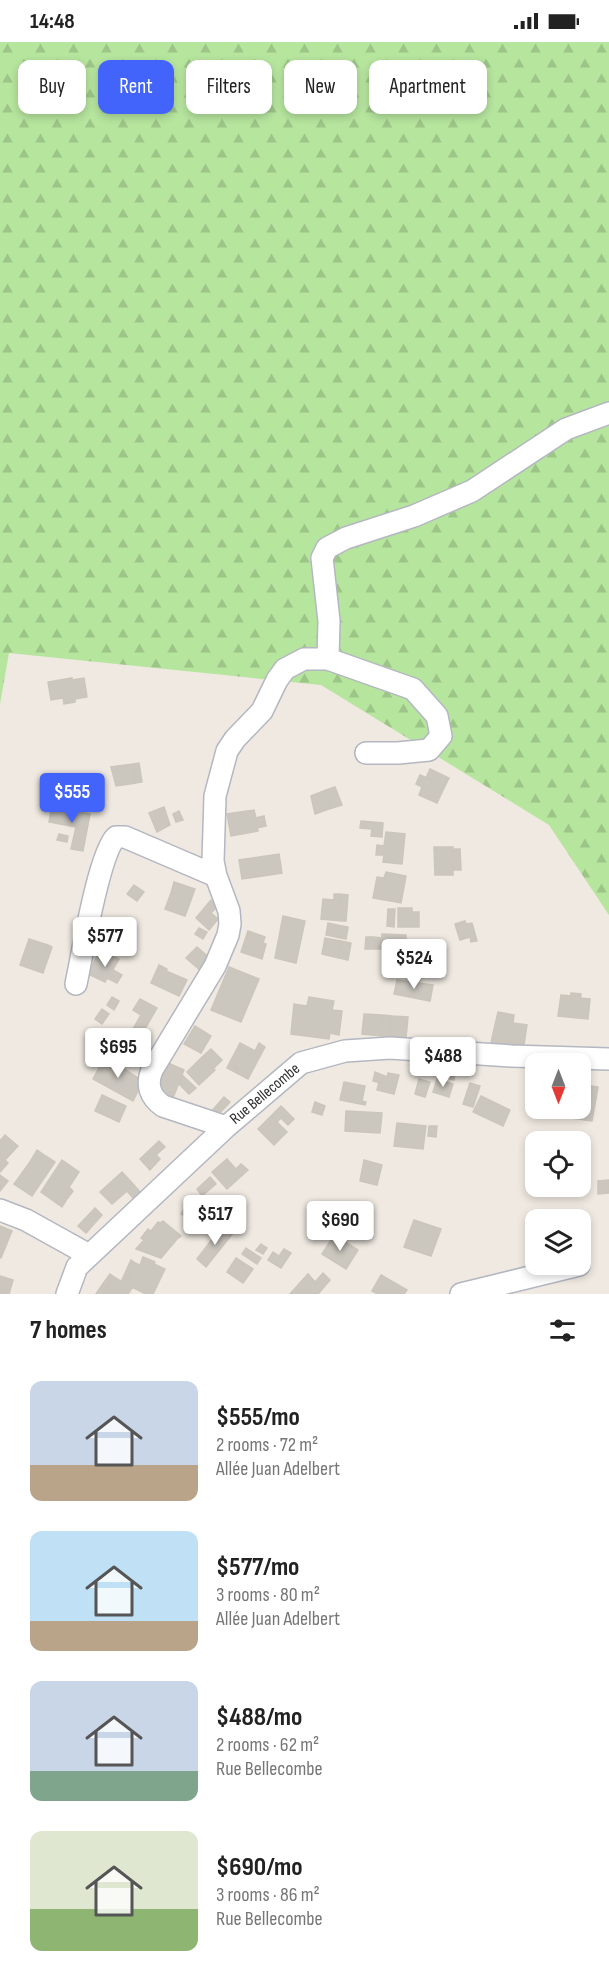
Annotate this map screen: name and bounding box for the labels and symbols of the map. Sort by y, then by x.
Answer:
pin: $555 [36,773,108,824]
pin: $577 [69,917,141,968]
pin: $524 [378,939,450,990]
pin: $695 [82,1028,154,1079]
pin: $488 [407,1037,479,1088]
north arrow [525,1053,591,1119]
street label: Rue Bellecombe [226,1059,304,1129]
pin: $517 [179,1195,251,1246]
pin: $690 [304,1201,376,1252]

